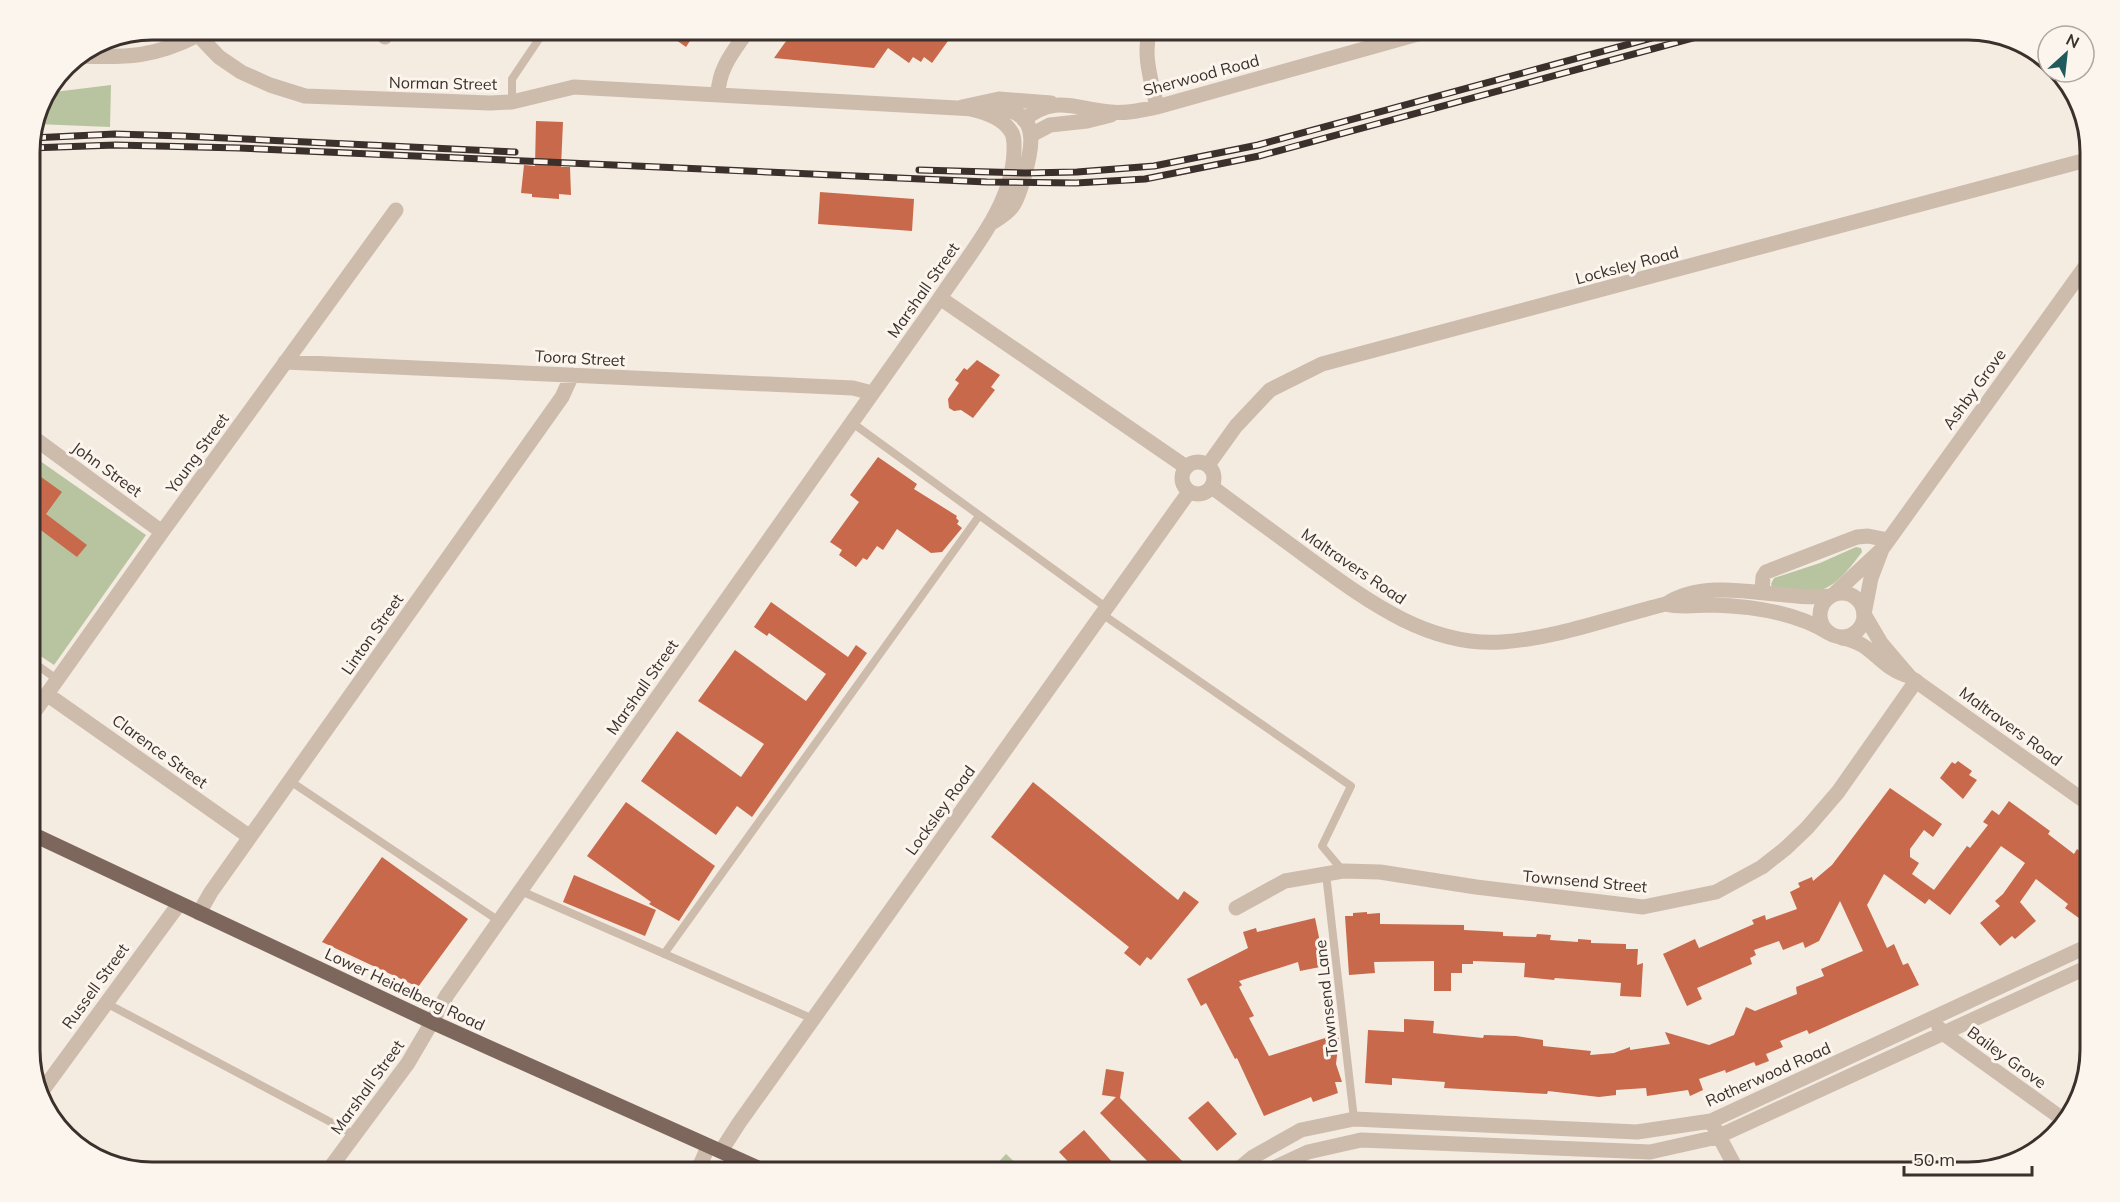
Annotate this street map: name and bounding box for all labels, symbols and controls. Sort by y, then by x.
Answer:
north arrow [2036,24,2096,84]
text: N [2063,29,2083,52]
street label: Sherwood Road [1141,50,1261,100]
street label: Norman Street [389,72,498,94]
street label: Marshall Street [883,238,964,342]
street label: Locksley Road [1573,242,1681,288]
street label: Ashby Grove [1938,345,2010,433]
street label: Toora Street [534,346,626,370]
street label: Young Street [161,409,233,498]
street label: John Street [68,437,146,501]
street label: Maltravers Road [1298,524,1410,608]
street label: Linton Street [337,589,407,678]
street label: Marshall Street [602,635,683,739]
street label: Maltravers Road [1956,682,2066,770]
street label: Clarence Street [108,710,212,793]
street label: Locksley Road [901,761,979,859]
street label: Townsend Street [1522,866,1648,896]
street label: Russell Street [57,939,133,1033]
street label: Townsend Lane [1310,939,1342,1057]
street label: Lower Heidelberg Road [322,943,488,1035]
street label: Bailey Grove [1964,1022,2050,1092]
street label: Marshall Street [326,1035,408,1138]
street label: Rotherwood Road [1702,1037,1834,1111]
scale bar [1904,1139,2032,1177]
text: 50 m [1913,1148,1955,1171]

